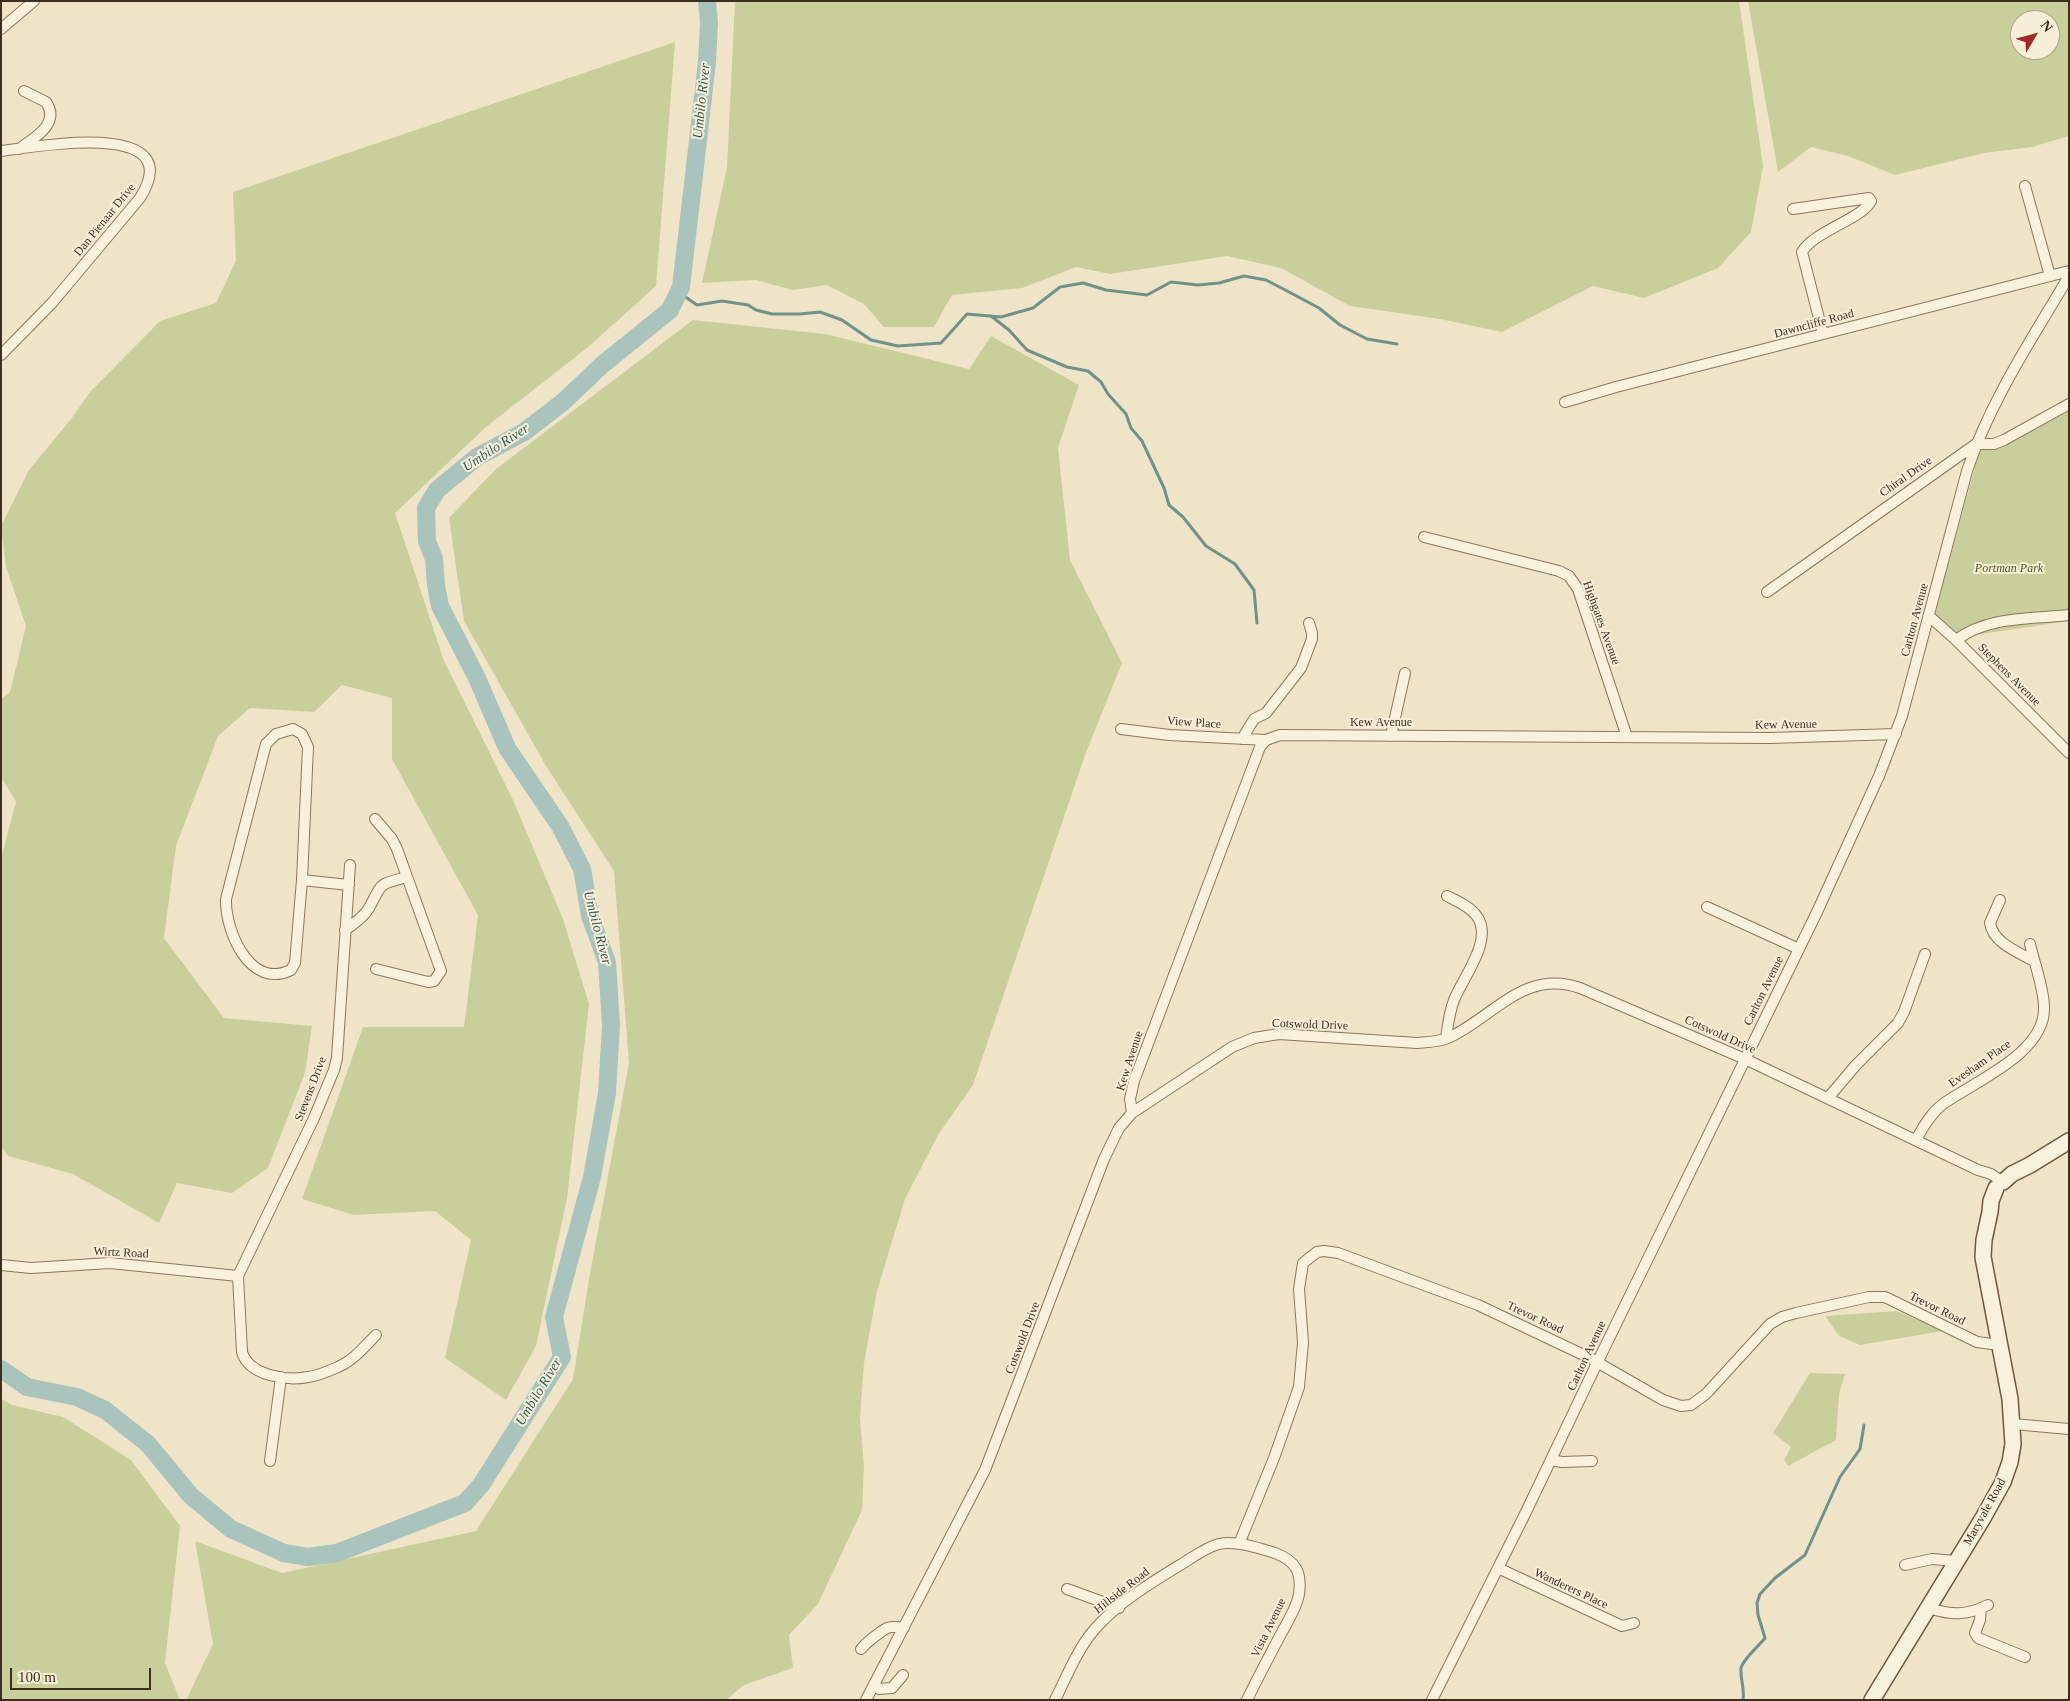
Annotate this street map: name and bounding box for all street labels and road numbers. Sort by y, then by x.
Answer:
street label: Dan Pienaar Drive [71,181,139,259]
street label: Dawncliffe Road [1772,306,1856,342]
street label: Chiral Drive [1877,454,1935,500]
street label: Highgates Avenue [1579,579,1623,667]
street label: Carlton Avenue [1898,582,1932,658]
street label: Stephens Avenue [1975,641,2043,709]
street label: View Place [1166,714,1222,732]
street label: Kew Avenue [1350,716,1412,730]
street label: Kew Avenue [1755,717,1817,733]
street label: Carlton Avenue [1741,954,1787,1028]
street label: Cotswold Drive [1682,1013,1758,1057]
street label: Cotswold Drive [1272,1016,1348,1034]
street label: Kew Avenue [1114,1029,1146,1093]
street label: Evesham Place [1946,1037,2014,1091]
street label: Stevens Drive [292,1055,330,1123]
street label: Wirtz Road [93,1244,149,1262]
street label: Trevor Road [1907,1289,1967,1329]
street label: Trevor Road [1505,1299,1565,1337]
street label: Cotswold Drive [1003,1300,1043,1376]
street label: Carlton Avenue [1565,1319,1609,1393]
street label: Maryvale Road [1961,1476,2009,1548]
street label: Hillside Road [1091,1565,1153,1617]
street label: Wanderers Place [1532,1566,1610,1612]
street label: Vista Avenue [1248,1596,1290,1660]

